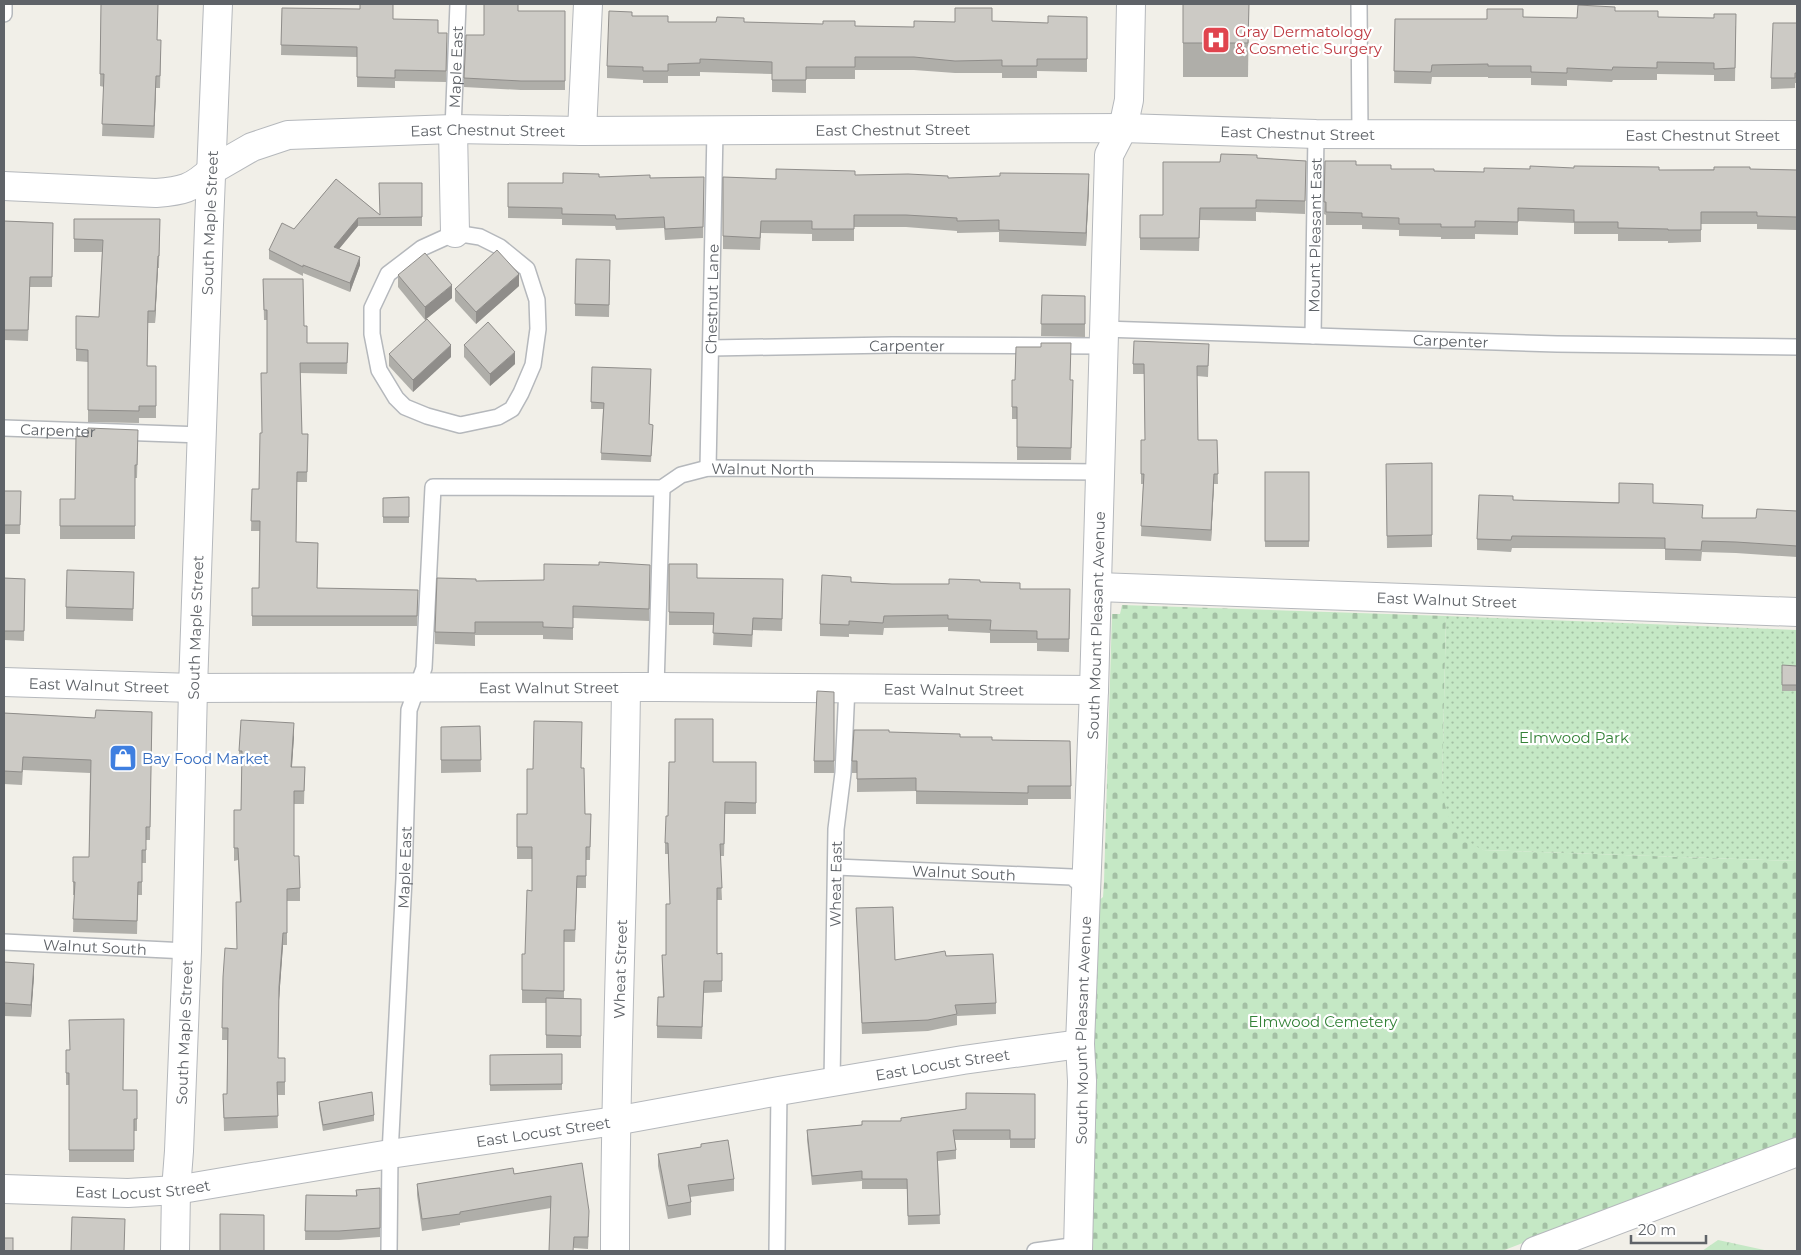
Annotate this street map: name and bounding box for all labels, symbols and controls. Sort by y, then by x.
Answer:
place label: Gray Dermatology & Cosmetic Surgery [1235,22,1383,58]
street label: Maple East [444,25,467,109]
hospital icon: Gray Dermatology & Cosmetic Surgery [1201,25,1231,55]
street label: East Chestnut Street [410,119,565,140]
street label: East Chestnut Street [815,119,970,139]
street label: East Chestnut Street [1220,122,1375,144]
street label: East Chestnut Street [1625,125,1780,144]
street label: South Maple Street [197,150,222,295]
street label: Mount Pleasant East [1304,157,1325,313]
street label: Chestnut Lane [701,244,722,354]
street label: Carpenter [1413,330,1489,351]
street label: Carpenter [869,335,945,355]
street label: Carpenter [20,419,96,441]
street label: Walnut North [711,459,814,479]
street label: South Mount Pleasant Avenue [1083,511,1109,740]
street label: South Maple Street [183,555,207,700]
street label: East Walnut Street [1376,587,1517,611]
street label: East Walnut Street [28,673,169,697]
street label: East Walnut Street [479,678,619,697]
street label: East Walnut Street [884,679,1024,699]
park label: Elmwood Park [1519,728,1629,747]
shop icon: Bay Food Market [108,743,138,773]
place label: Bay Food Market [142,749,269,768]
street label: Maple East [393,826,415,909]
street label: Wheat East [825,841,845,927]
street label: Walnut South [912,861,1016,884]
street label: South Mount Pleasant Avenue [1070,916,1095,1144]
street label: Wheat Street [609,919,631,1019]
street label: Walnut South [42,934,147,959]
street label: South Maple Street [171,960,196,1105]
park label: Elmwood Cemetery [1249,1012,1398,1031]
street label: East Locust Street [874,1044,1011,1084]
street label: East Locust Street [475,1112,612,1151]
street label: East Locust Street [75,1175,212,1203]
scale bar [1631,1212,1706,1244]
text: 20 m [1638,1220,1676,1239]

